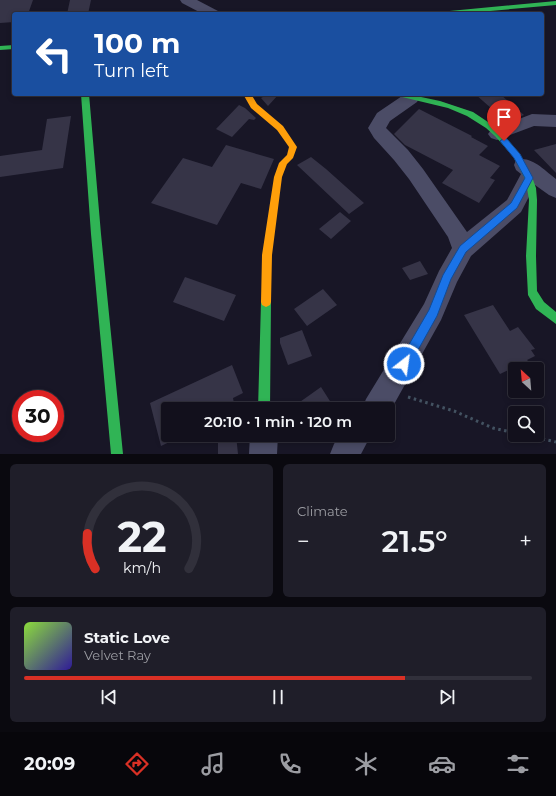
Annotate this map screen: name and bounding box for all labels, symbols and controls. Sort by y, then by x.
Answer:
text: 100 m [94,26,180,60]
icon: left [28,28,80,80]
text: Turn left [94,60,169,82]
pin [487,100,521,141]
icon: arrive [493,106,515,128]
position arrow [383,343,425,385]
north arrow [508,362,544,398]
map controls [508,362,544,442]
speed limit sign: 30 [12,390,64,442]
button: search [508,406,544,442]
text: 20:10 · 1 min · 120 m [204,412,352,431]
text: Climate [297,503,348,519]
text: 22 [117,511,166,561]
text: 21.5° [381,523,448,560]
text: − [297,528,310,555]
text: + [519,528,532,555]
text: km/h [122,558,161,576]
text: Static Love [84,628,170,647]
text: Velvet Ray [84,647,151,663]
icon: previous [98,686,120,708]
icon: pause [267,686,289,708]
icon: next [436,686,458,708]
icon: directions [123,750,151,778]
icon: music [199,750,227,778]
icon: phone [276,750,304,778]
icon: climate [352,750,380,778]
icon: car [428,750,456,778]
icon: filters [504,750,532,778]
text: 20:09 [24,753,75,775]

